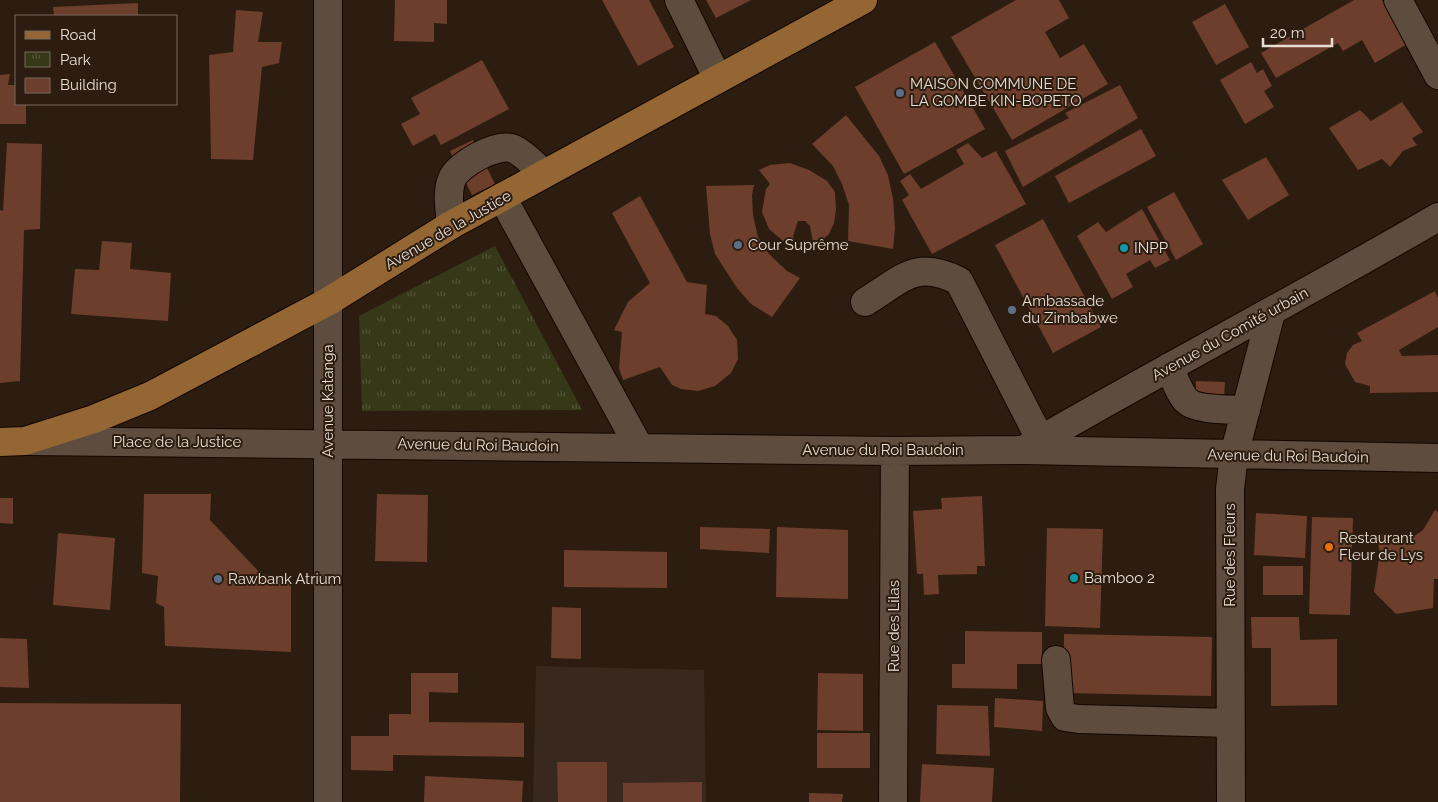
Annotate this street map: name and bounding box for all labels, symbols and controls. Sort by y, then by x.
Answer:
legend [15,15,178,105]
scale bar [1263,15,1332,47]
text: 20 m [1270,24,1305,42]
text: Road [60,26,96,44]
text: Park [60,51,91,69]
place label: MAISON COMMUNE DE LA GOMBE KIN-BOPETO [910,75,1081,110]
text: Building [60,76,117,94]
marker: MAISON COMMUNE DE LA GOMBE KIN-BOPETO [894,87,906,99]
street label: Avenue de la Justice [382,186,514,273]
place label: Cour Suprême [748,236,849,254]
marker: Cour Suprême [732,239,744,251]
place label: INPP [1134,239,1168,257]
marker: INPP [1118,242,1130,254]
street label: Avenue du Comité urbain [1149,283,1311,385]
place label: Ambassade du Zimbabwe [1022,292,1118,327]
marker: Ambassade du Zimbabwe [1006,304,1018,316]
street label: Avenue Katanga [319,344,337,458]
street label: Place de la Justice [113,433,241,451]
street label: Avenue du Roi Baudoin [397,435,559,455]
street label: Avenue du Roi Baudoin [802,441,964,459]
street label: Avenue du Roi Baudoin [1207,446,1369,466]
street label: Rue des Fleurs [1221,503,1239,607]
place label: Restaurant Fleur de Lys [1339,529,1423,564]
marker: Restaurant Fleur de Lys [1323,541,1335,553]
place label: Bamboo 2 [1084,569,1155,587]
place label: Rawbank Atrium [228,570,341,588]
marker: Bamboo 2 [1068,572,1080,584]
marker: Rawbank Atrium [212,573,224,585]
street label: Rue des Lilas [885,580,903,672]

